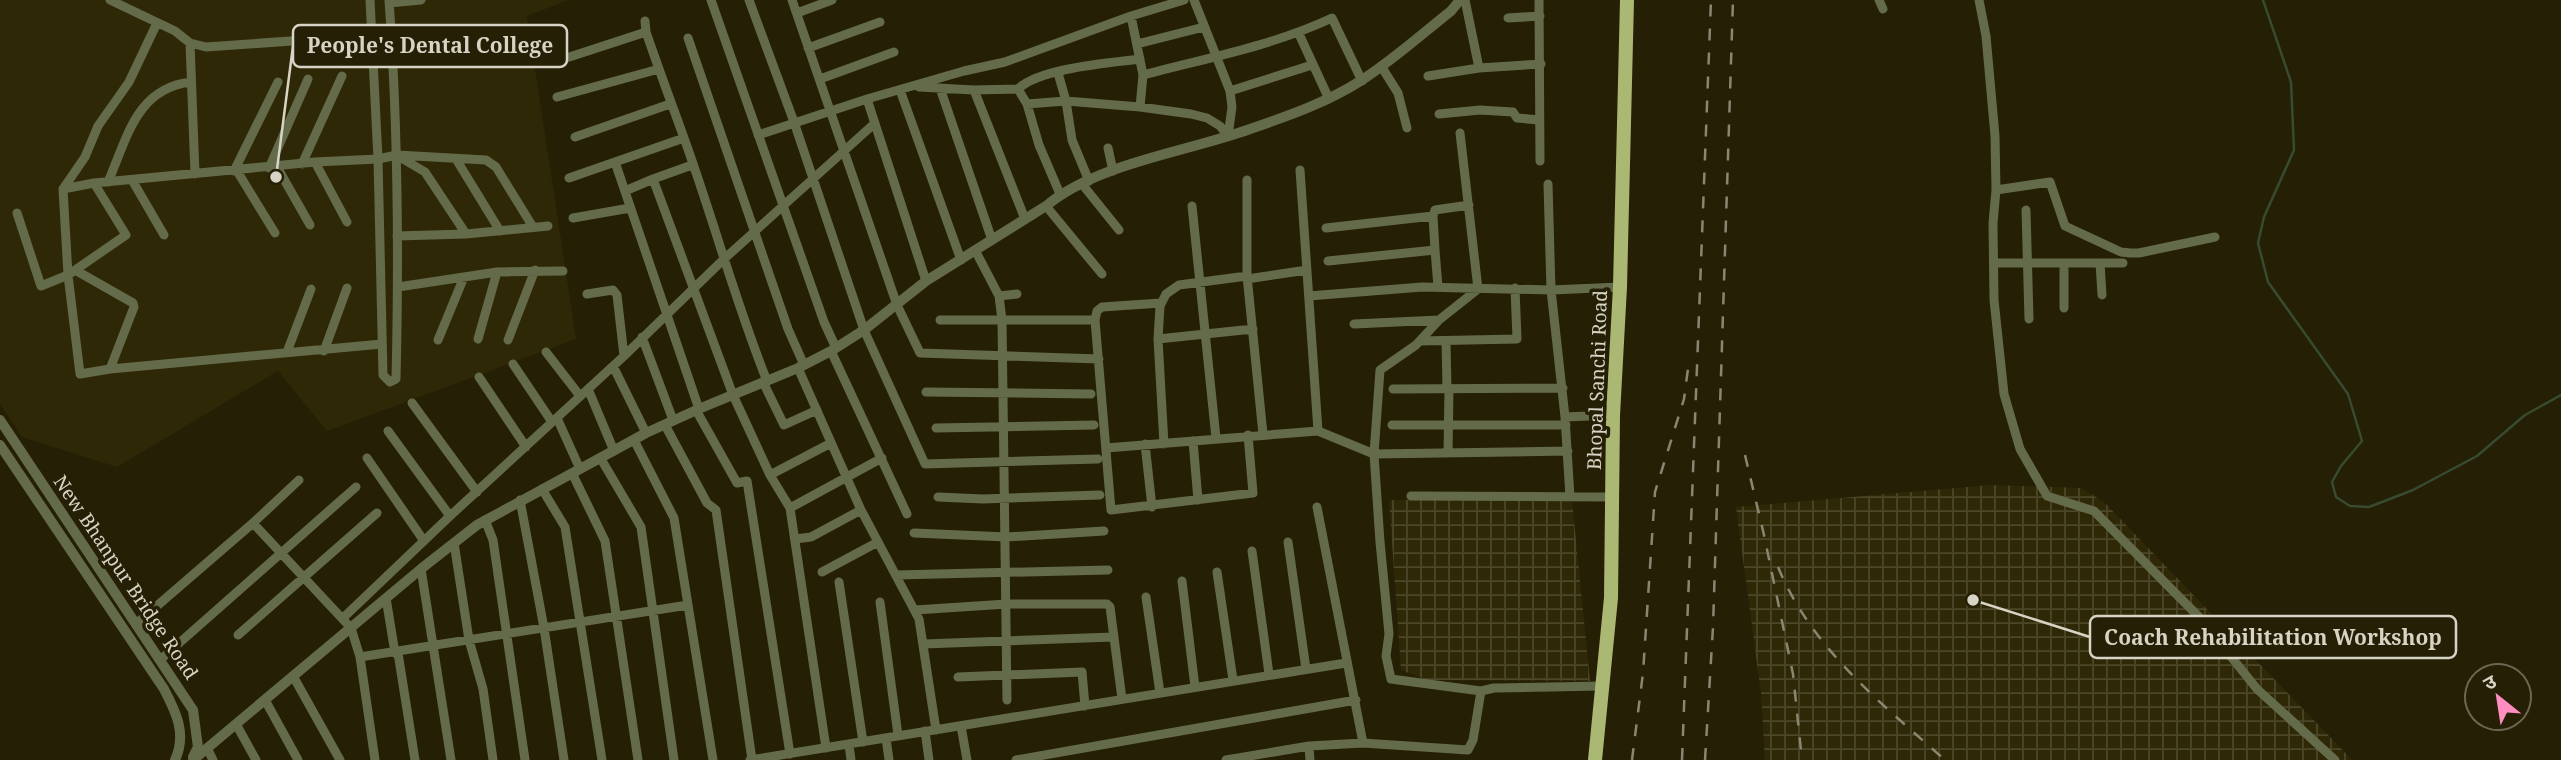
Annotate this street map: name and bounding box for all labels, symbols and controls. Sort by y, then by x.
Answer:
callout: People's Dental College [293,25,567,67]
text: People's Dental College [307,31,553,59]
street label: Bhopal Sanchi Road [1581,289,1613,470]
street label: New Bhanpur Bridge Road [48,470,204,685]
callout: Coach Rehabilitation Workshop [2090,616,2456,658]
text: Coach Rehabilitation Workshop [2104,623,2442,651]
north arrow [2463,662,2533,732]
text: उ [2478,668,2502,696]

